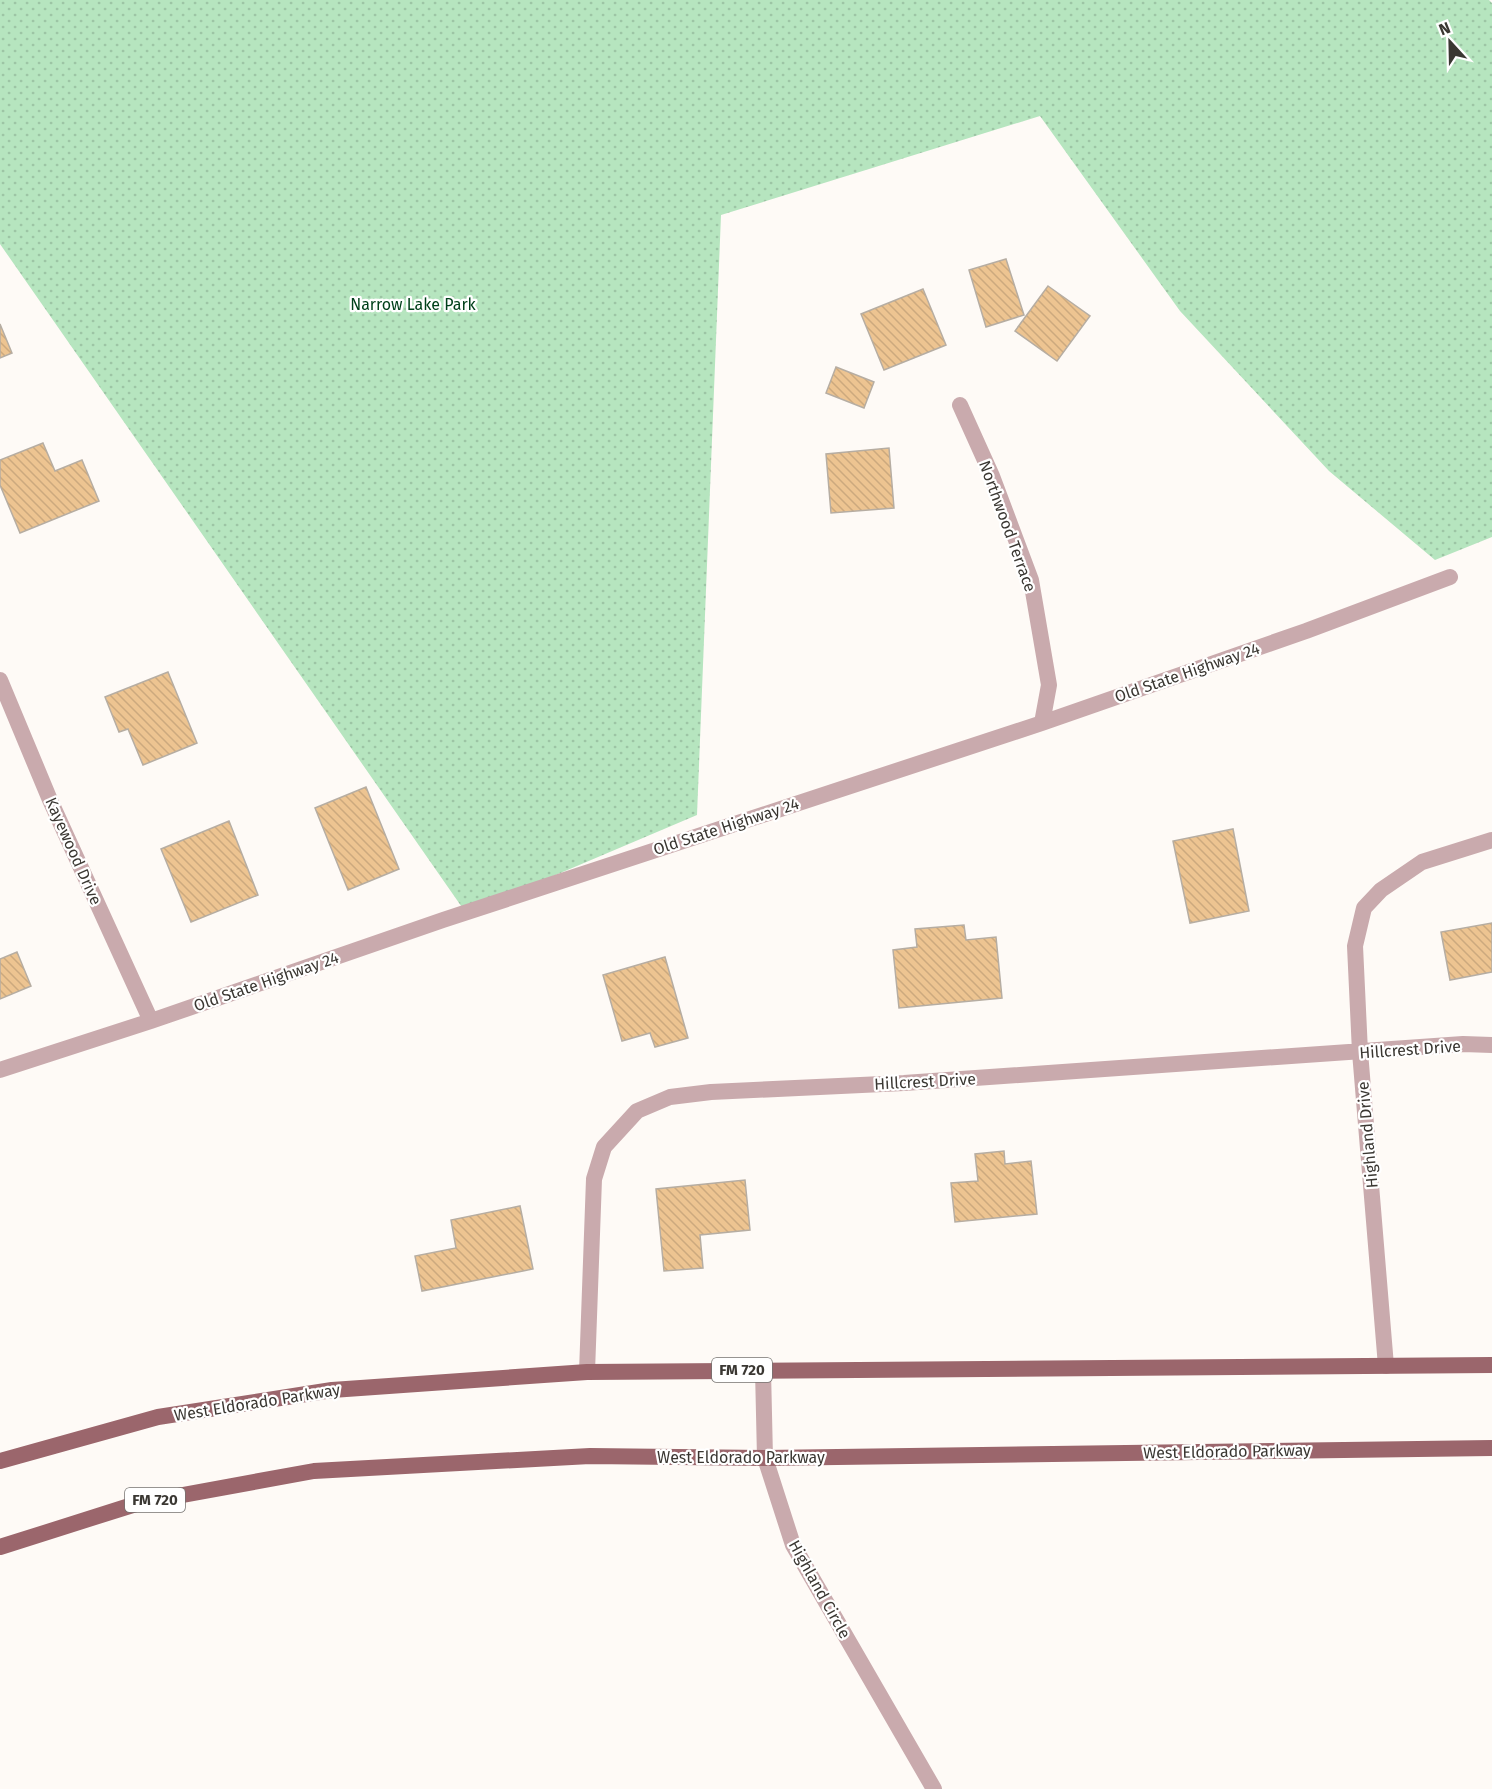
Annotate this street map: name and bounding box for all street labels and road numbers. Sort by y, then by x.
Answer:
street label: Northwood Terrace [975,458,1040,594]
street label: Old State Highway 24 [1112,639,1263,706]
street label: Kayewood Drive [41,794,106,908]
street label: Old State Highway 24 [651,794,802,859]
street label: Old State Highway 24 [191,948,342,1015]
street label: Hillcrest Drive [1359,1036,1461,1063]
street label: Hillcrest Drive [874,1069,976,1094]
street label: Highland Drive [1353,1081,1382,1189]
road number: FM 720 [712,1358,772,1382]
street label: West Eldorado Parkway [173,1380,342,1425]
street label: West Eldorado Parkway [1143,1441,1311,1462]
street label: West Eldorado Parkway [657,1448,825,1467]
road number: FM 720 [125,1488,185,1512]
street label: Highland Circle [785,1537,854,1642]

